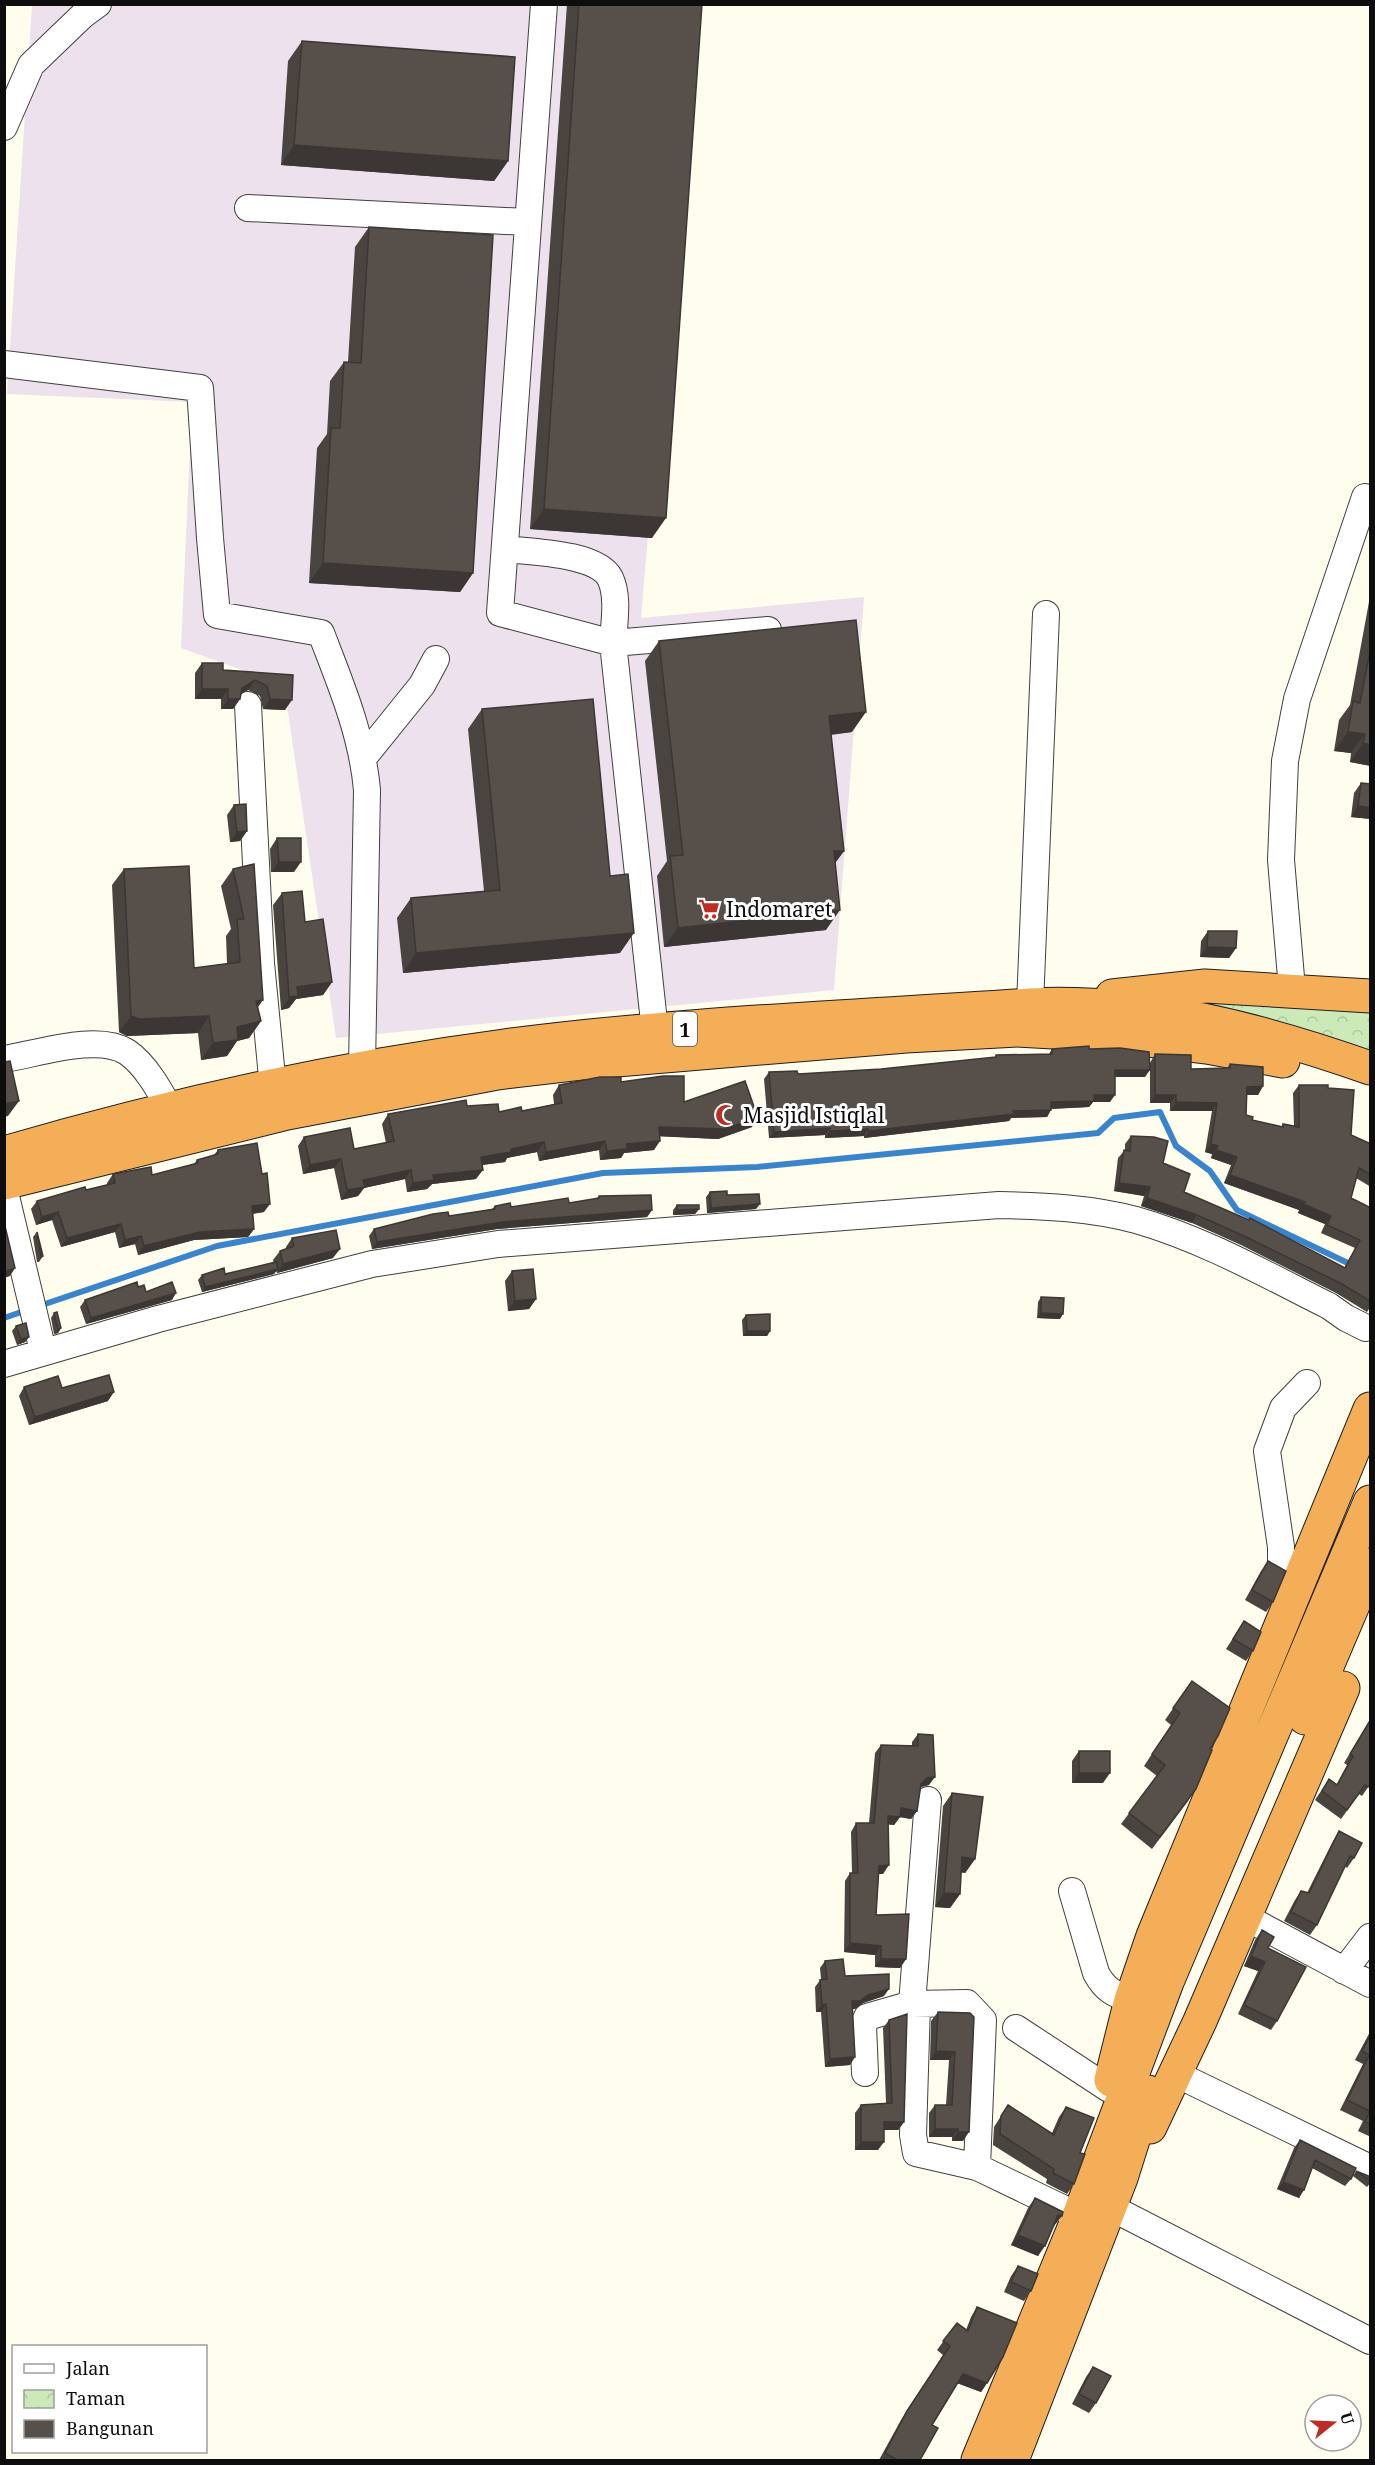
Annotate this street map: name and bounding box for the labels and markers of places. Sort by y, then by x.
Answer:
place label: Indomaret [726,895,832,923]
supermarket icon: Indomaret [697,897,721,921]
place label: Masjid Istiqlal [743,1101,885,1129]
mosque icon: Masjid Istiqlal [714,1103,738,1127]

